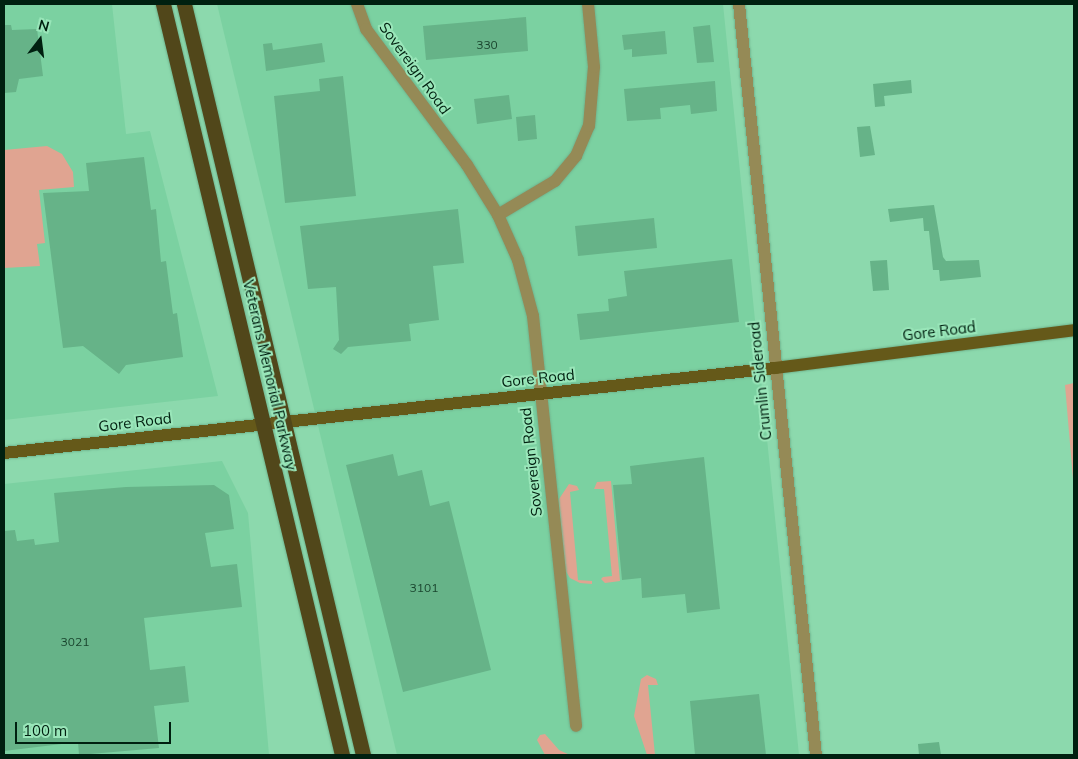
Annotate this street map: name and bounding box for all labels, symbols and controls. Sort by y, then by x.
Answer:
north arrow [15,15,65,65]
text: N [36,15,51,36]
street label: Sovereign Road [376,18,454,118]
house number: 330 [476,38,498,52]
street label: Veterans Memorial Parkway [239,278,301,472]
street label: Gore Road [901,318,977,344]
street label: Crumlin Sideroad [745,321,775,441]
street label: Gore Road [500,365,576,391]
street label: Sovereign Road [516,407,546,517]
street label: Gore Road [97,409,173,435]
house number: 3101 [410,581,438,595]
house number: 3021 [61,635,89,649]
scale bar [18,712,174,744]
text: 100 m [23,721,67,740]

